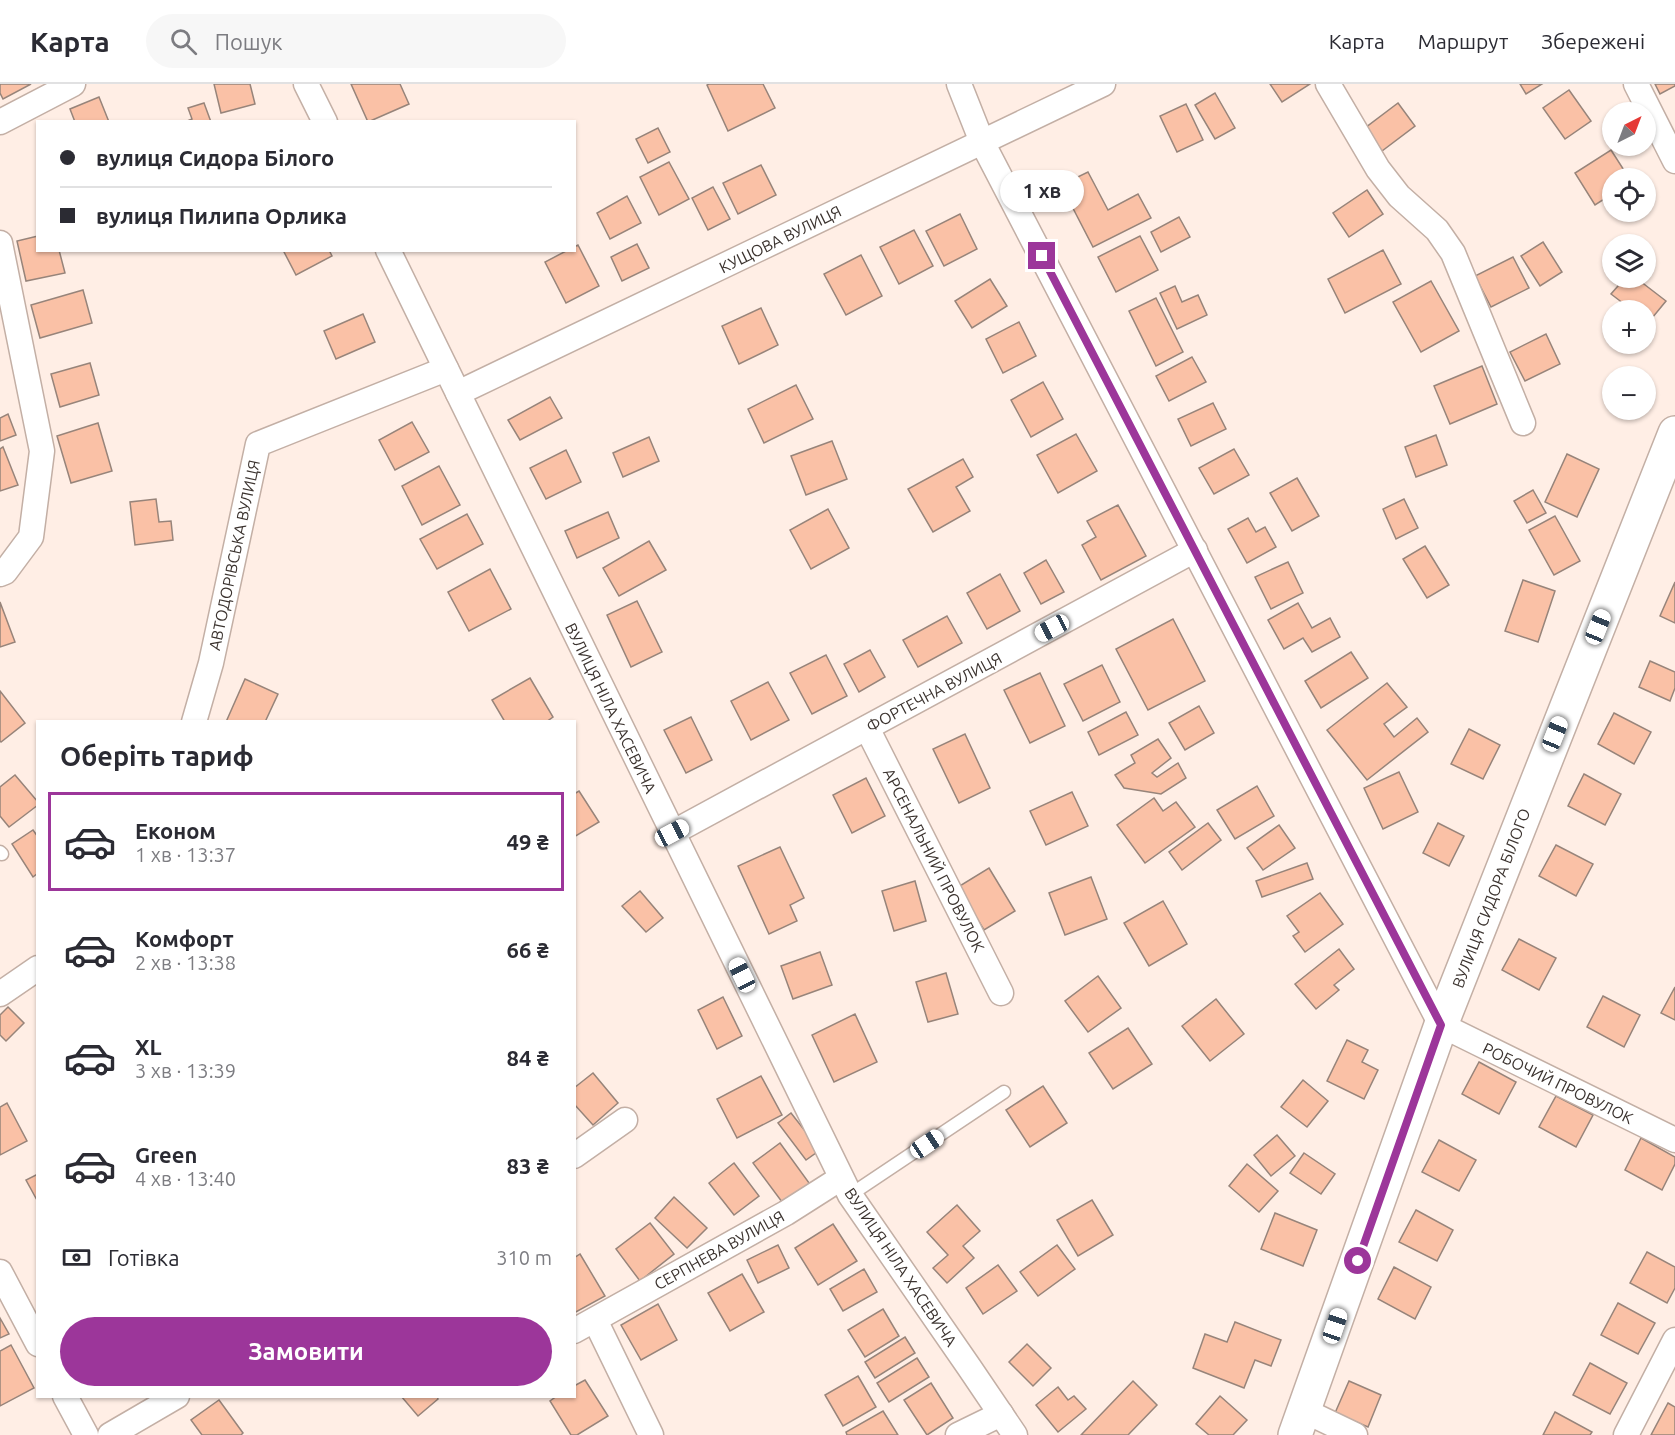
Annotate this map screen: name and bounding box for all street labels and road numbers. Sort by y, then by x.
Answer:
street label: КУЩОВА ВУЛИЦЯ [716,202,844,276]
street label: АВТОДОРІВСЬКА ВУЛИЦЯ [205,458,263,652]
street label: ВУЛИЦЯ НІЛА ХАСЕВИЧА [562,620,660,797]
street label: ФОРТЕЧНА ВУЛИЦЯ [863,649,1005,735]
street label: АРСЕНАЛЬНИЙ ПРОВУЛОК [880,765,989,955]
street label: ВУЛИЦЯ СИДОРА БІЛОГО [1448,806,1534,990]
street label: РОБОЧИЙ ПРОВУЛОК [1480,1038,1637,1127]
street label: ВУЛИЦЯ НІЛА ХАСЕВИЧА [841,1184,961,1350]
street label: СЕРПНЕВА ВУЛИЦЯ [651,1207,787,1293]

